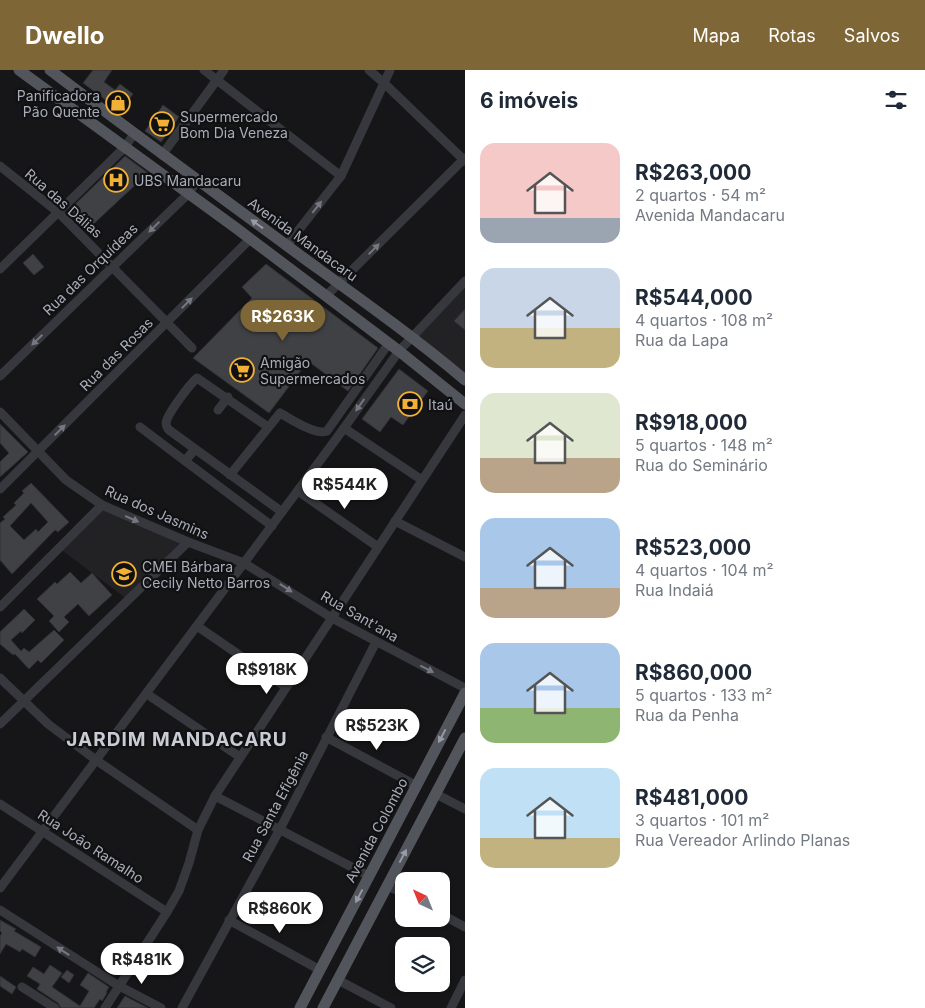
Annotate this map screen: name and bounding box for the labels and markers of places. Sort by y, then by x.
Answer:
place label: Panificadora Pão Quente [17,87,100,120]
shop icon: Panificadora Pão Quente [105,90,131,116]
place label: Supermercado Bom Dia Veneza [180,108,288,141]
supermarket icon: Supermercado Bom Dia Veneza [149,111,175,137]
hospital icon: UBS Mandacaru [103,167,129,193]
place label: UBS Mandacaru [134,172,241,189]
pin: R$263K [242,300,324,342]
place label: Amigão Supermercados [260,354,365,387]
supermarket icon: Amigão Supermercados [229,357,255,383]
bank icon: Itaú [397,391,423,417]
place label: Itaú [428,396,453,413]
pin: R$544K [304,468,386,510]
place label: CMEI Bárbara Cecily Netto Barros [142,558,270,591]
school or university icon: CMEI Bárbara Cecily Netto Barros [111,561,137,587]
pin: R$918K [226,652,308,695]
pin: R$523K [336,708,418,751]
pin: R$860K [239,892,321,934]
pin: R$481K [101,942,183,985]

